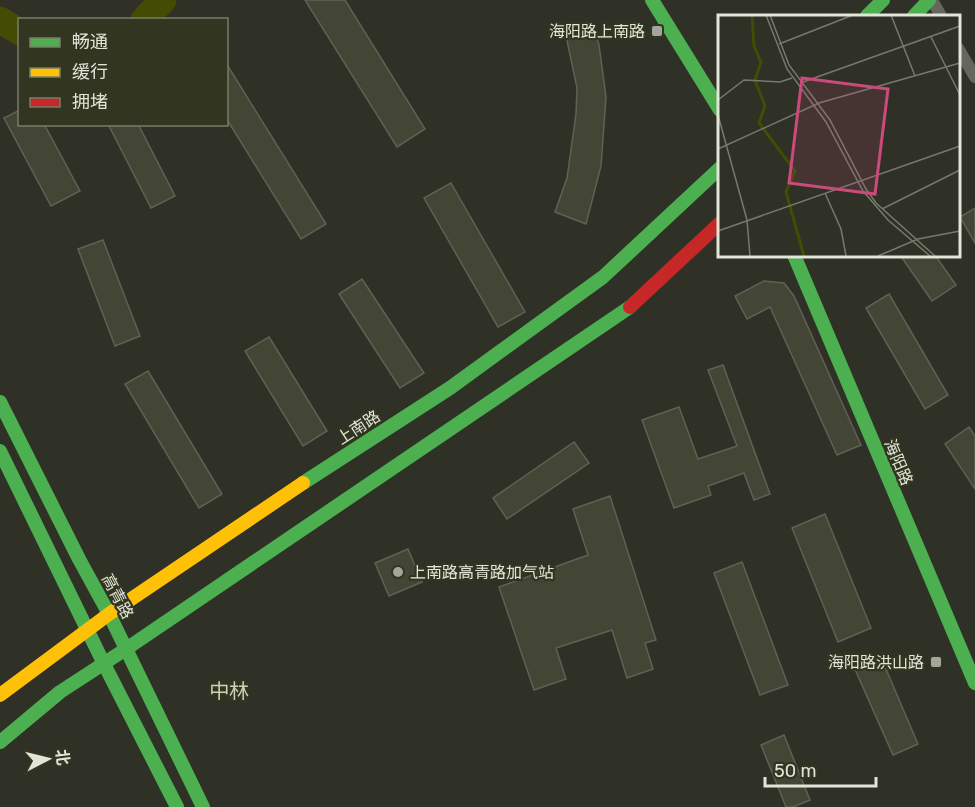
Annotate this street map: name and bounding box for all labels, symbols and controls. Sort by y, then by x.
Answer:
inset map [718,15,960,256]
legend [18,18,228,126]
place label: 海阳路上南路 [549,22,645,41]
marker: 海阳路上南路 [650,24,664,38]
text: 畅通 [72,31,108,53]
text: 缓行 [72,61,108,83]
text: 拥堵 [72,91,108,113]
street label: 上南路 [333,406,384,448]
street label: 海阳路 [880,436,917,488]
place label: 上南路高青路加气站 [410,563,554,582]
marker: 上南路高青路加气站 [391,565,405,579]
street label: 高青路 [98,571,137,622]
place label: 海阳路洪山路 [828,653,924,672]
marker: 海阳路洪山路 [929,655,943,669]
district label: 中林 [209,679,249,703]
north arrow [18,729,78,789]
text: 北 [52,748,73,766]
scale bar [765,750,876,788]
text: 50 m [774,760,817,782]

